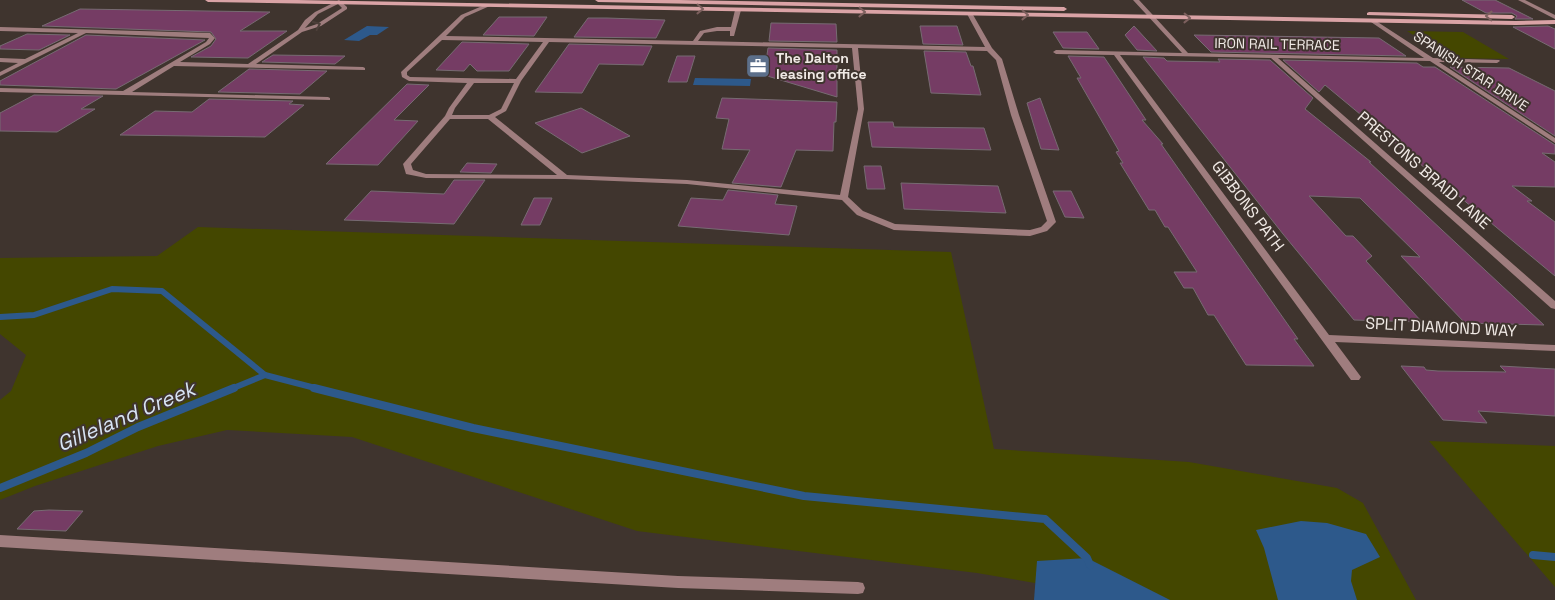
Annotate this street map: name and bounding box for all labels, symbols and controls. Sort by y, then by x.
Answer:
one-way arrow [696,4,704,14]
one-way arrow [858,7,866,17]
one-way arrow [1021,10,1029,20]
one-way arrow [1485,11,1492,21]
one-way arrow [1184,13,1191,23]
one-way arrow [312,20,321,31]
street label: SPANISH STAR DRIVE [1410,27,1532,115]
street label: IRON RAIL TERRACE [1214,34,1340,54]
place label: The Dalton leasing office [776,49,867,83]
office icon: The Dalton leasing office [745,53,771,79]
street label: PRESTONS BRAID LANE [1353,106,1495,234]
street label: GIBBONS PATH [1207,156,1289,256]
street label: SPLIT DIAMOND WAY [1365,313,1518,341]
water label: Gilleland Creek [53,374,202,457]

